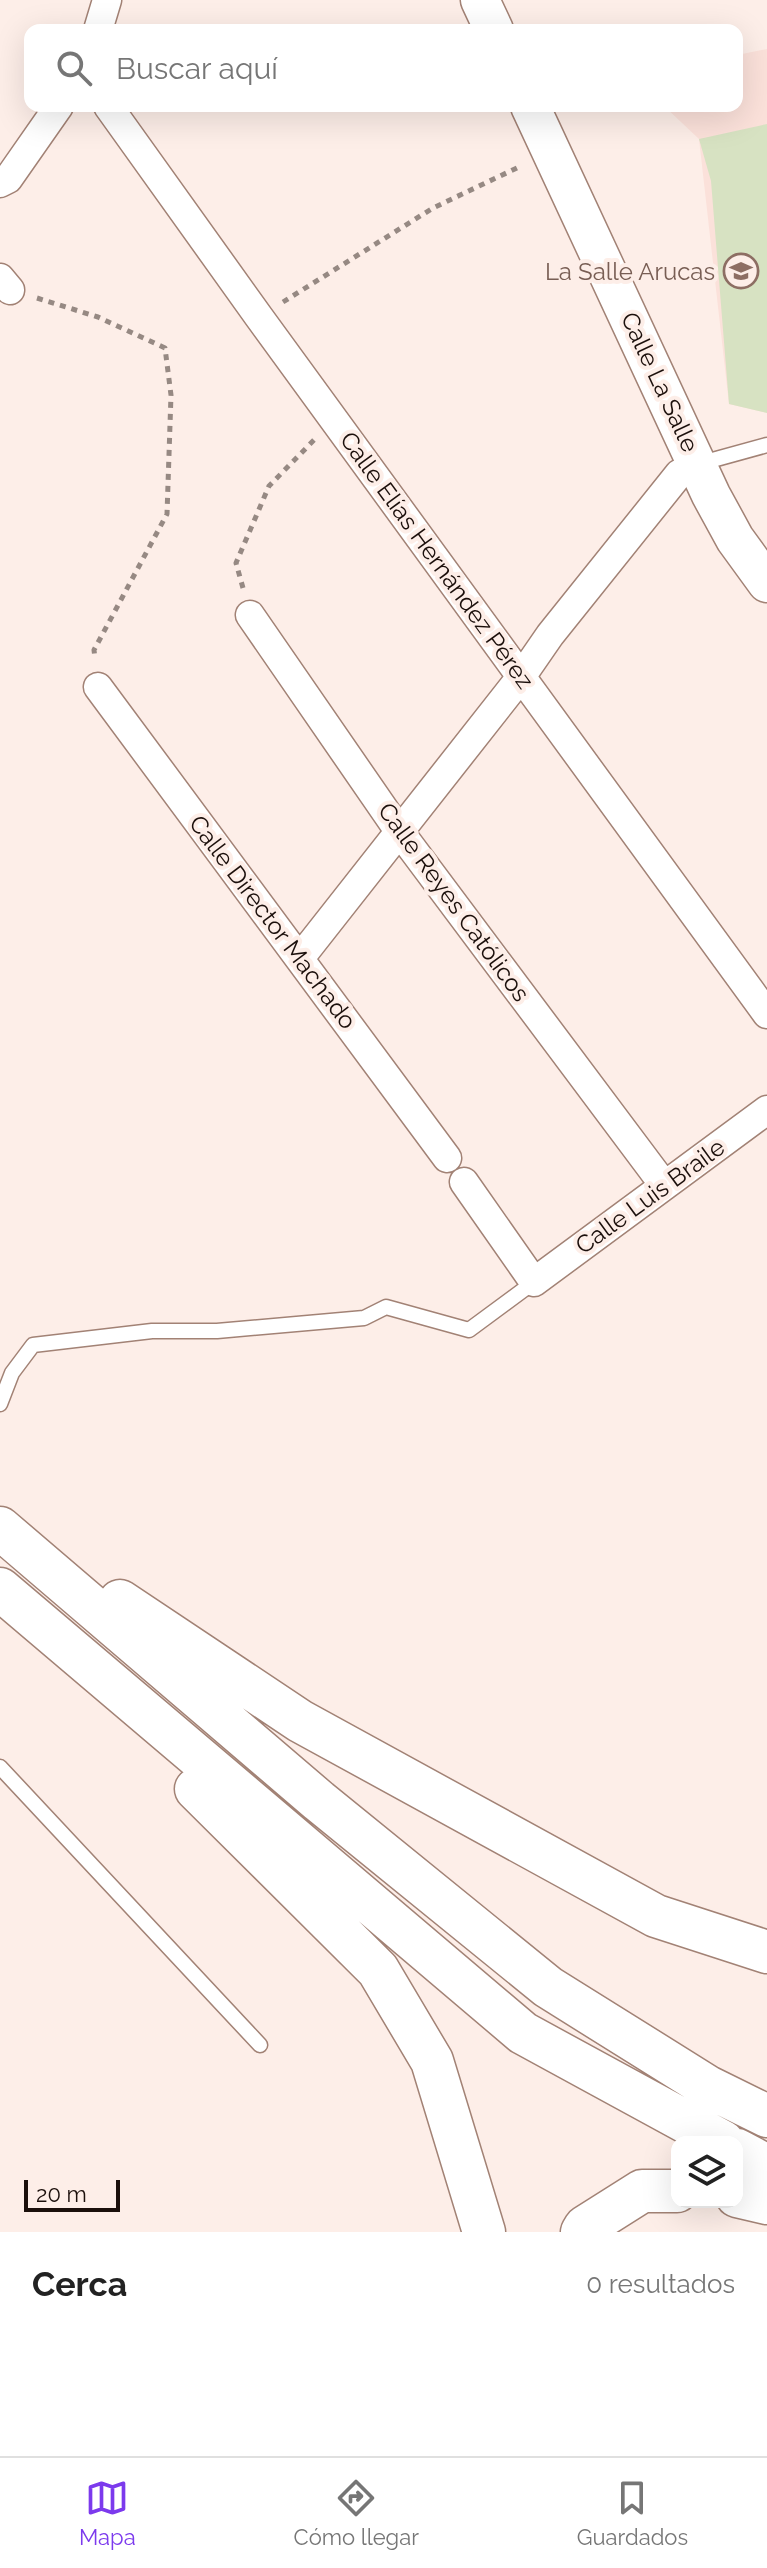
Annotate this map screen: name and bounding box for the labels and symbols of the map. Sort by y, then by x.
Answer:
school or university icon: La Salle Arucas [722,252,760,290]
place label: La Salle Arucas [545,257,715,286]
street label: Calle La Salle [615,308,705,456]
street label: Calle Elías Hernández Pérez [334,426,540,694]
street label: Calle Reyes Católicos [372,797,536,1007]
street label: Calle Director Machado [183,809,363,1035]
street label: Calle Luis Braile [570,1132,730,1260]
scale bar [24,2176,120,2212]

